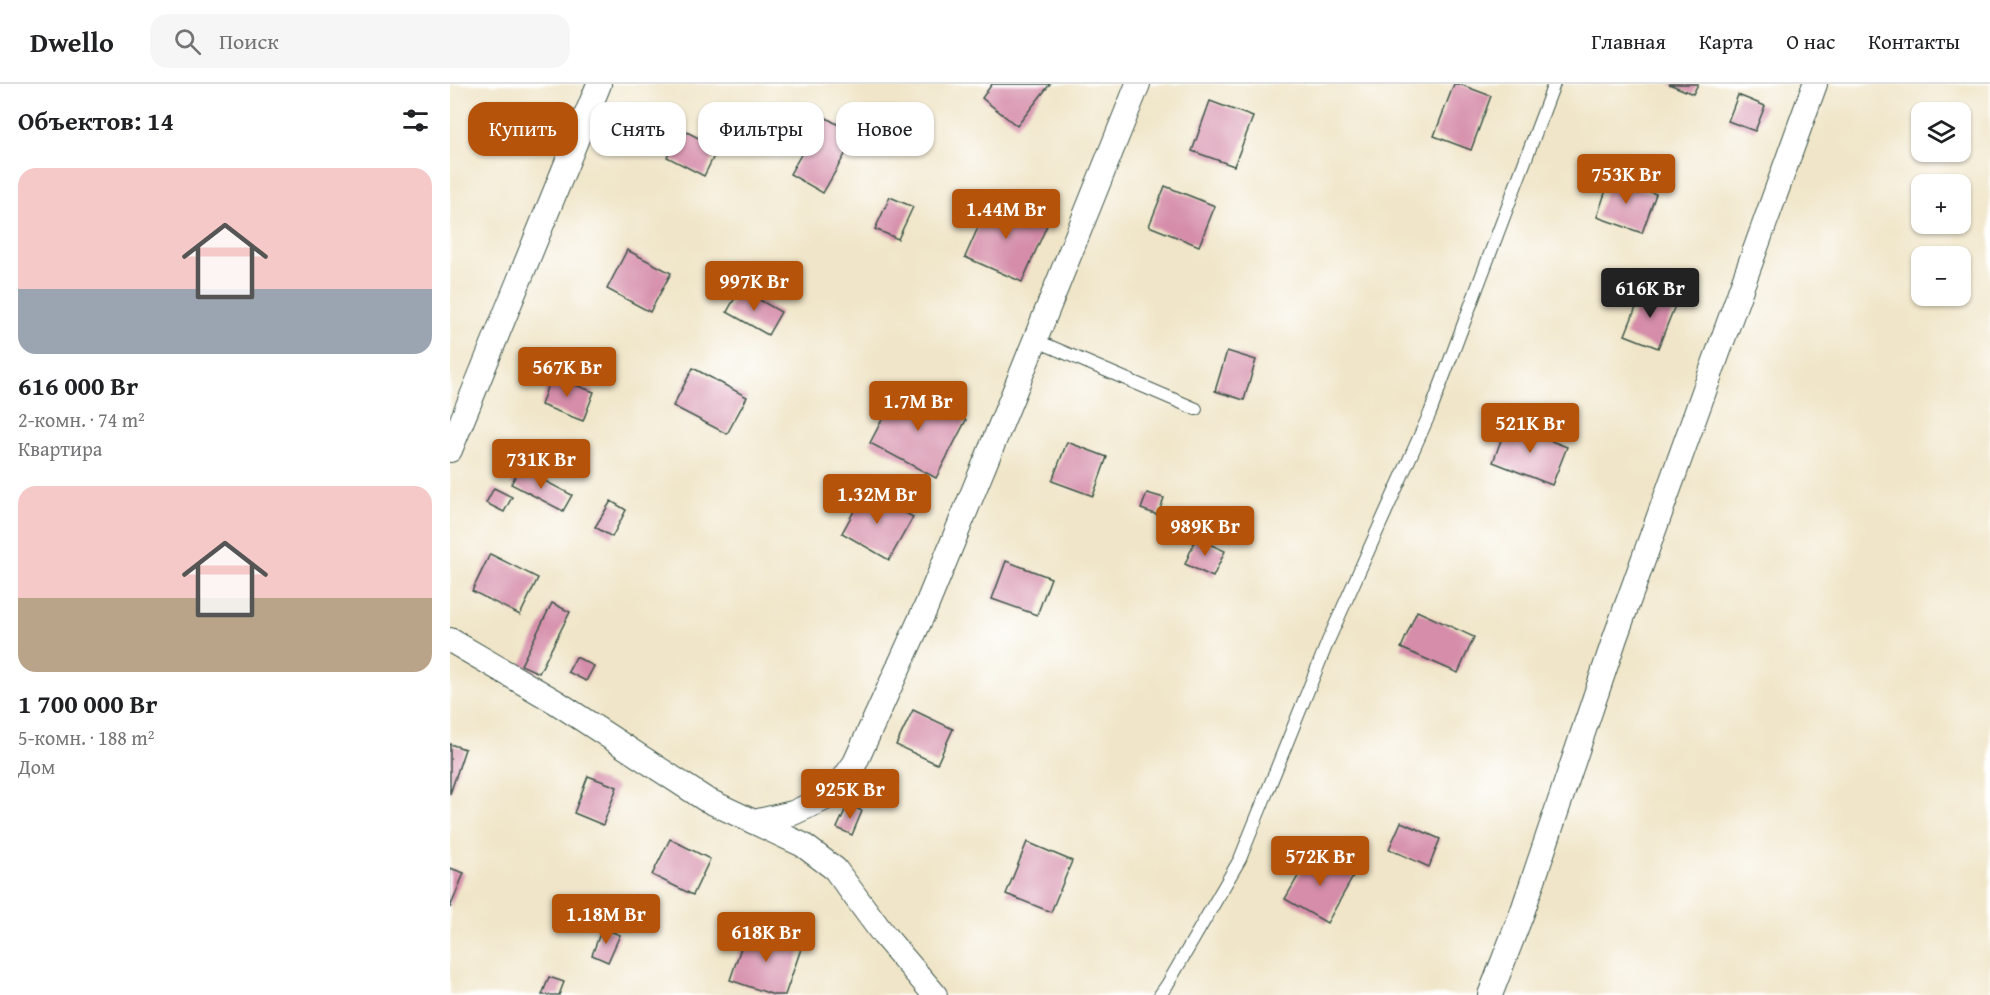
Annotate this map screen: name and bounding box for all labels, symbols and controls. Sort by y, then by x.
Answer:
search box [150,14,570,68]
text: Dwello [30,21,114,62]
icon: search [171,25,204,58]
text: Поиск [219,25,279,57]
text: Главная [1591,26,1666,57]
text: Карта [1699,26,1753,57]
text: О нас [1786,26,1835,57]
text: Контакты [1868,26,1960,57]
text: Объектов: 14 [18,101,174,140]
chip: Купить [468,102,578,156]
chip: Снять [590,102,686,156]
chip: Фильтры [698,102,824,156]
chip: Новое [836,102,934,156]
map controls [1911,102,1971,306]
button: layers [1911,102,1971,162]
icon: filters [399,104,432,137]
pin: 753K Br [1571,154,1681,205]
text: 753K Br [1591,159,1661,188]
button: + [1911,174,1971,234]
pin: 1.44M Br [944,189,1068,240]
text: 1.44M Br [966,194,1046,223]
icon: home [171,207,279,315]
button: − [1911,246,1971,306]
pin: 997K Br [699,261,809,312]
text: 997K Br [719,266,789,295]
pin: 616K Br [1595,268,1705,319]
text: 616K Br [1615,273,1685,302]
pin: 567K Br [512,347,622,398]
text: 567K Br [532,352,602,381]
text: 616 000 Br [18,366,138,405]
pin: 1.7M Br [863,381,973,432]
text: 1.7M Br [883,386,953,415]
pin: 521K Br [1475,403,1585,454]
text: 2-комн. · 74 m² [18,405,145,434]
text: 521K Br [1495,408,1565,437]
text: Квартира [18,434,102,463]
pin: 731K Br [486,439,596,490]
text: 731K Br [506,444,576,473]
pin: 1.32M Br [815,474,939,525]
text: 1.32M Br [837,479,917,508]
pin: 989K Br [1150,506,1260,557]
text: 989K Br [1170,511,1240,540]
icon: home [171,525,279,633]
text: 1 700 000 Br [18,684,157,723]
text: 5-комн. · 188 m² [18,723,154,752]
text: Дом [18,752,55,781]
pin: 925K Br [795,769,905,820]
text: 925K Br [815,774,885,803]
pin: 572K Br [1265,836,1375,887]
text: 572K Br [1285,841,1355,870]
pin: 1.18M Br [544,894,668,945]
text: 1.18M Br [566,899,646,928]
pin: 618K Br [711,912,821,963]
text: 618K Br [731,917,801,946]

